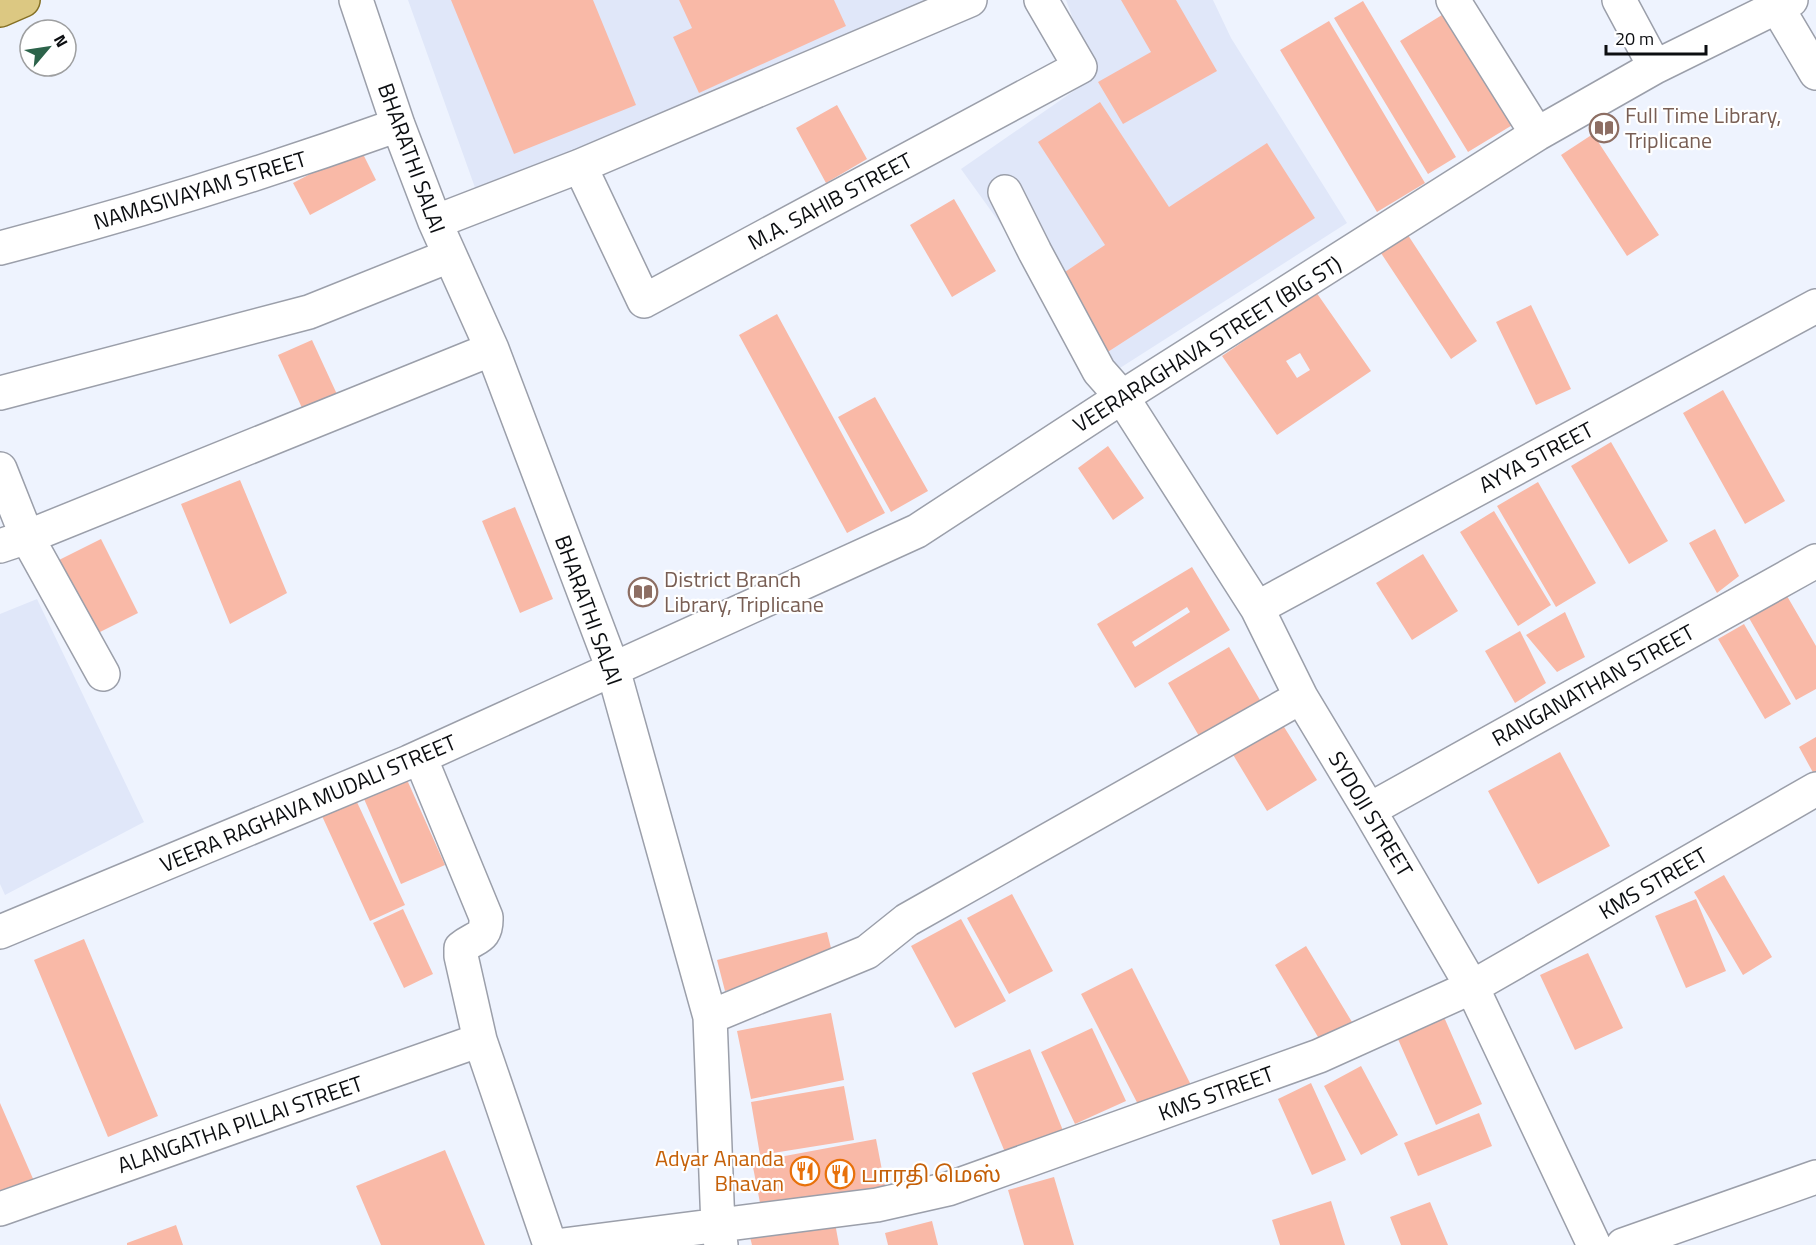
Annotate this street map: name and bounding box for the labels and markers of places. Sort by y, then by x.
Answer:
place label: Full Time Library, Triplicane [1625,98,1782,157]
library icon: Full Time Library, Triplicane [1588,112,1620,144]
place label: District Branch Library, Triplicane [664,562,824,621]
library icon: District Branch Library, Triplicane [627,576,659,608]
place label: Adyar Ananda Bhavan [655,1141,784,1200]
restaurant icon: Adyar Ananda Bhavan [789,1155,821,1187]
place label: பாரதி மெஸ் [861,1157,1001,1191]
restaurant icon: பாரதி மெஸ் [824,1158,856,1190]

